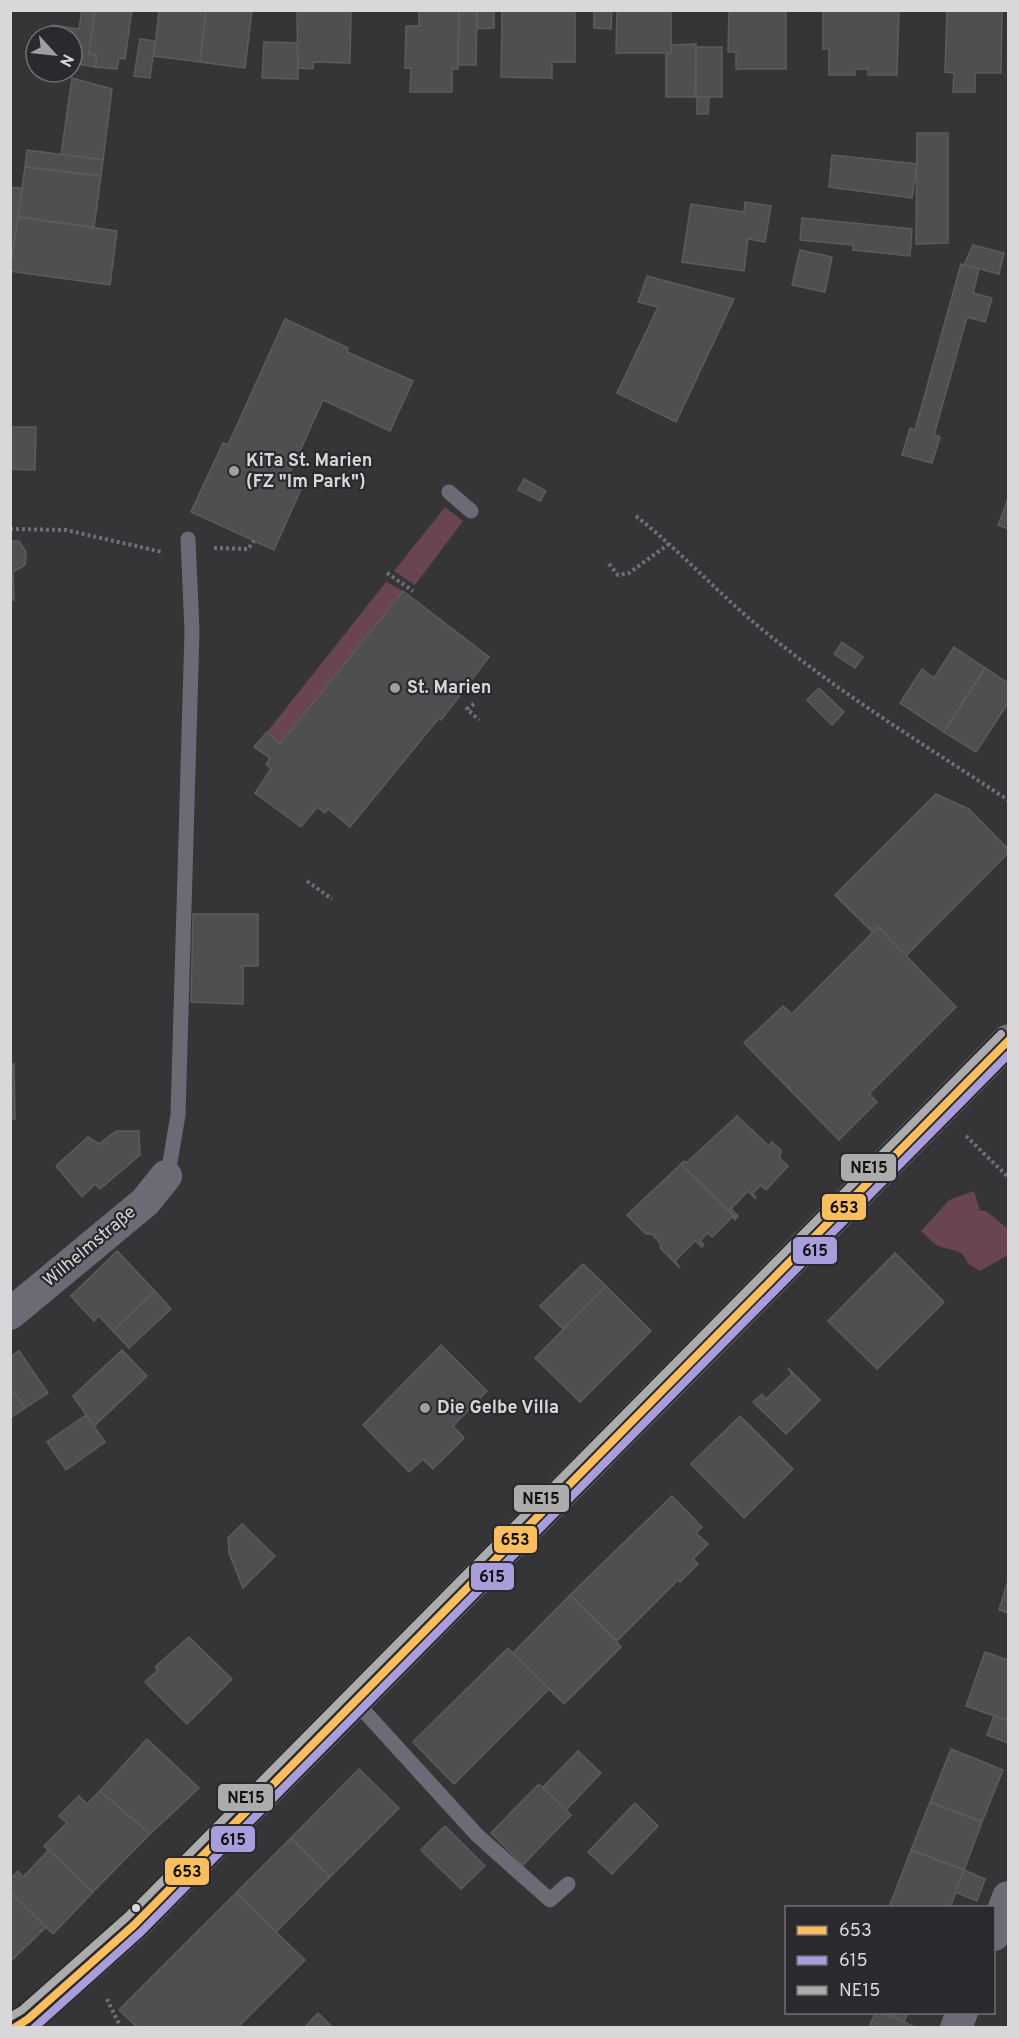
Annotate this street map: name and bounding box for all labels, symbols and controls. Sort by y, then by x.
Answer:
north arrow [24,24,84,84]
text: N [54,50,77,70]
place label: KiTa St. Marien (FZ "Im Park") [246,450,372,494]
marker: KiTa St. Marien (FZ "Im Park") [227,464,241,478]
place label: St. Marien [407,677,491,700]
marker: St. Marien [388,681,402,695]
line badge: NE15 [840,1153,897,1182]
text: NE15 [850,1159,888,1179]
line badge: 653 [821,1193,867,1221]
text: 653 [829,1199,859,1219]
street label: Wilhelmstraße [39,1201,141,1293]
line badge: 615 [792,1236,838,1265]
text: 615 [802,1242,828,1262]
place label: Die Gelbe Villa [437,1397,559,1420]
marker: Die Gelbe Villa [418,1401,432,1415]
line badge: NE15 [513,1484,570,1513]
text: NE15 [522,1490,560,1510]
line badge: 653 [493,1525,538,1554]
text: 653 [500,1531,530,1551]
line badge: 615 [470,1562,515,1591]
text: 615 [479,1568,505,1588]
line badge: NE15 [217,1783,274,1812]
text: NE15 [227,1789,265,1809]
line badge: 615 [210,1825,256,1853]
text: 615 [220,1831,246,1851]
line badge: 653 [164,1857,210,1886]
text: 653 [172,1863,202,1883]
unlabelled marker [130,1902,142,1914]
legend [785,1906,995,2014]
text: 653 [839,1920,872,1943]
text: 615 [839,1950,868,1973]
text: NE15 [839,1980,880,2003]

